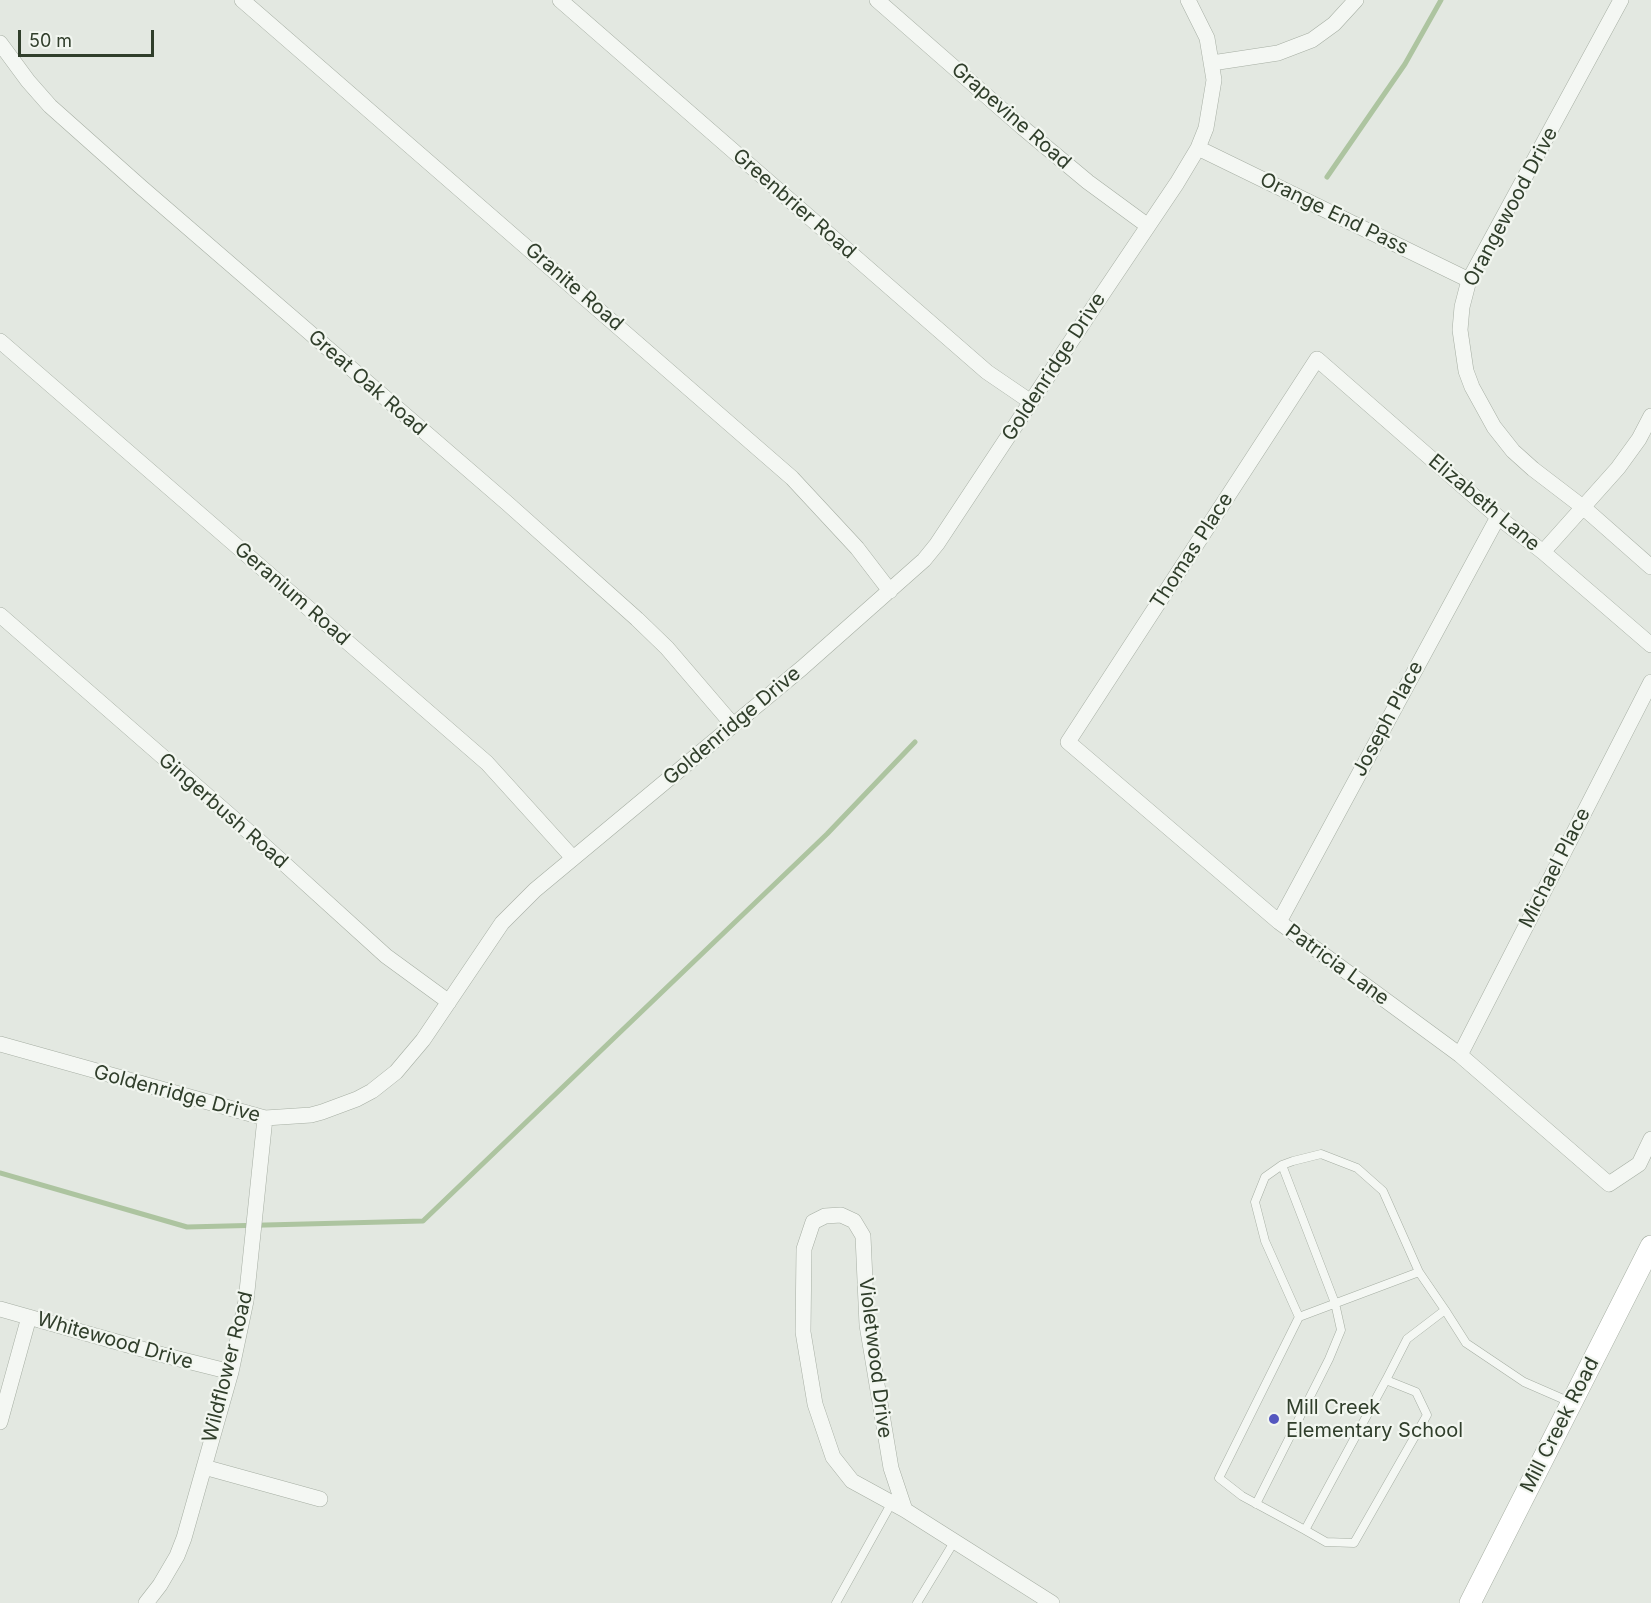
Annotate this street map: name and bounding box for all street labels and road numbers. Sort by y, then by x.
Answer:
street label: Grapevine Road [946,58,1076,174]
street label: Orangewood Drive [1459,123,1563,291]
street label: Greenbrier Road [728,144,860,264]
street label: Orange End Pass [1256,168,1412,260]
street label: Granite Road [520,238,628,336]
street label: Goldenridge Drive [997,289,1111,445]
street label: Great Oak Road [303,325,431,441]
street label: Elizabeth Lane [1423,449,1545,557]
street label: Thomas Place [1146,488,1238,614]
street label: Geranium Road [229,537,355,651]
street label: Joseph Place [1348,657,1428,781]
street label: Goldenridge Drive [659,662,805,790]
street label: Gingerbush Road [153,748,293,874]
street label: Michael Place [1514,804,1596,932]
street label: Patricia Lane [1280,919,1394,1011]
street label: Goldenridge Drive [91,1060,263,1128]
street label: Violetwood Drive [853,1276,897,1440]
street label: Wildflower Road [198,1289,258,1445]
street label: Whitewood Drive [34,1307,196,1375]
street label: Mill Creek Road [1516,1354,1604,1496]

